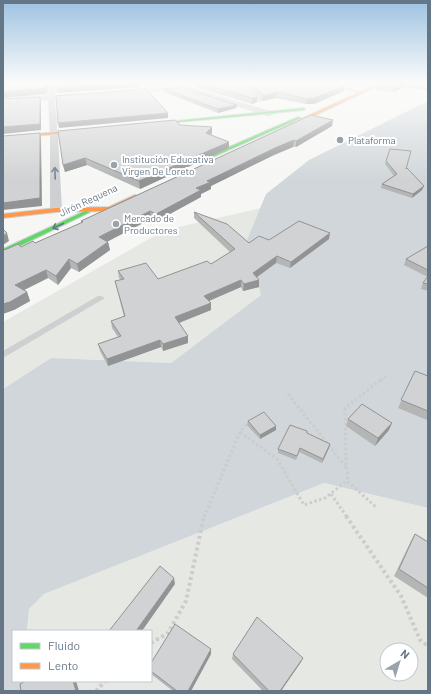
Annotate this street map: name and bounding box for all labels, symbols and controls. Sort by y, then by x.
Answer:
place label: Plataforma [348,134,396,146]
marker: Plataforma [335,135,345,145]
place label: Institución Educativa Virgen De Loreto [122,153,214,177]
marker: Institución Educativa Virgen De Loreto [109,160,119,170]
one-way arrow [51,167,59,180]
street label: Jirón Requena [57,181,119,219]
place label: Mercado de Productores [124,212,178,236]
marker: Mercado de Productores [111,219,121,229]
one-way arrow [52,223,64,231]
legend [12,630,152,682]
text: Fluido [48,638,80,652]
north arrow [379,642,419,682]
text: N [399,646,412,661]
text: Lento [48,658,78,672]

